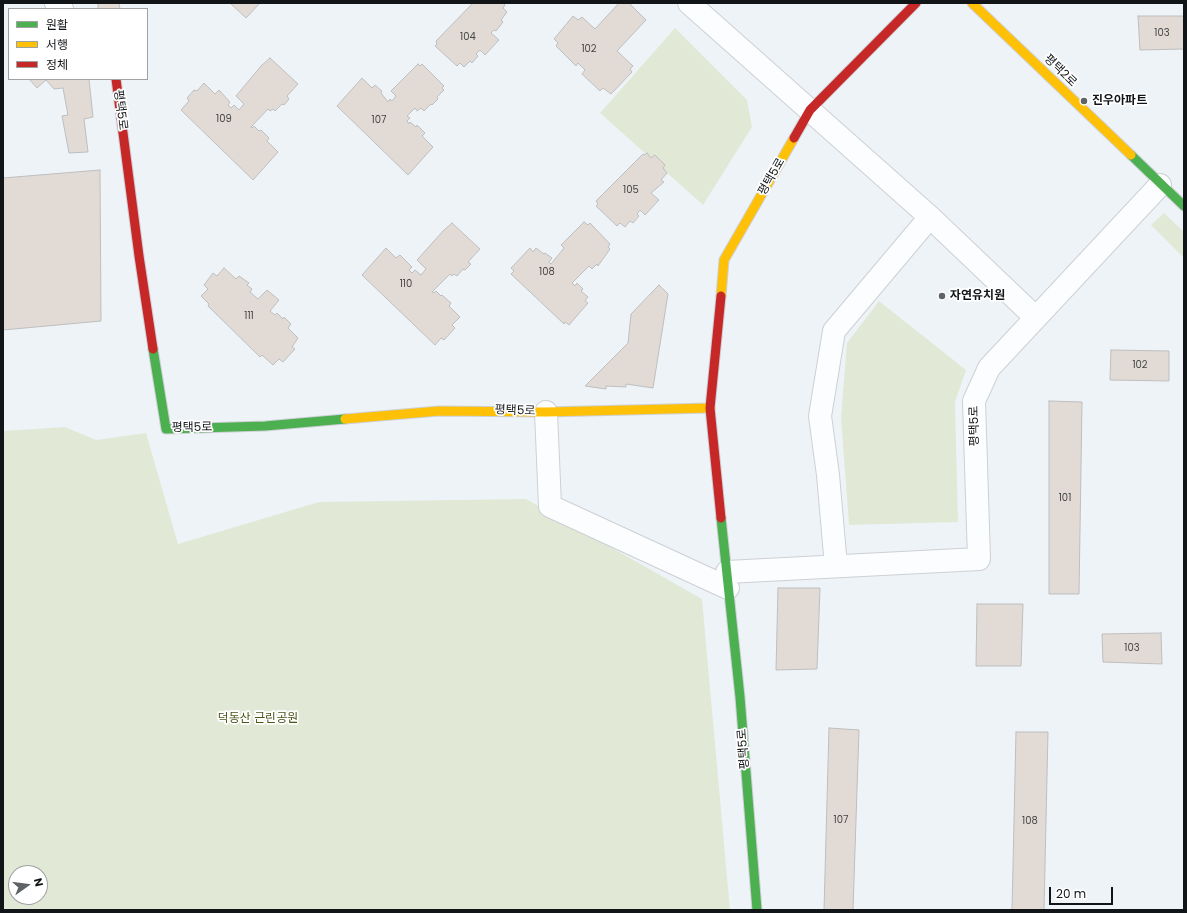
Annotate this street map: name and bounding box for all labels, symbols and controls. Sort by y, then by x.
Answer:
legend [8,8,148,80]
text: 원활 [46,16,68,33]
house number: 103 [1154,27,1170,39]
house number: 104 [460,31,476,43]
text: 서행 [46,36,68,53]
house number: 102 [581,43,597,55]
street label: 평택2로 [1041,52,1079,90]
text: 정체 [46,56,68,73]
street label: 평택5로 [110,89,130,131]
place label: 진우아파트 [1092,94,1147,108]
marker: 진우아파트 [1079,96,1089,106]
house number: 109 [216,113,232,125]
house number: 107 [372,114,386,126]
street label: 평택5로 [756,156,788,198]
house number: 105 [623,184,639,196]
house number: 108 [539,266,555,278]
house number: 110 [400,278,412,290]
place label: 자연유치원 [950,289,1005,303]
marker: 자연유치원 [937,291,947,301]
house number: 111 [244,310,254,322]
house number: 102 [1132,359,1148,371]
street label: 평택5로 [494,403,536,419]
street label: 평택5로 [967,406,983,446]
street label: 평택5로 [172,420,212,436]
house number: 101 [1059,492,1071,504]
house number: 103 [1124,642,1140,654]
park label: 덕동산 근린공원 [218,712,298,726]
street label: 평택5로 [735,728,753,770]
house number: 107 [834,814,848,826]
house number: 108 [1022,815,1038,827]
north arrow [8,865,48,905]
text: N [30,876,47,888]
scale bar [1051,879,1115,905]
text: 20 m [1056,885,1086,902]

